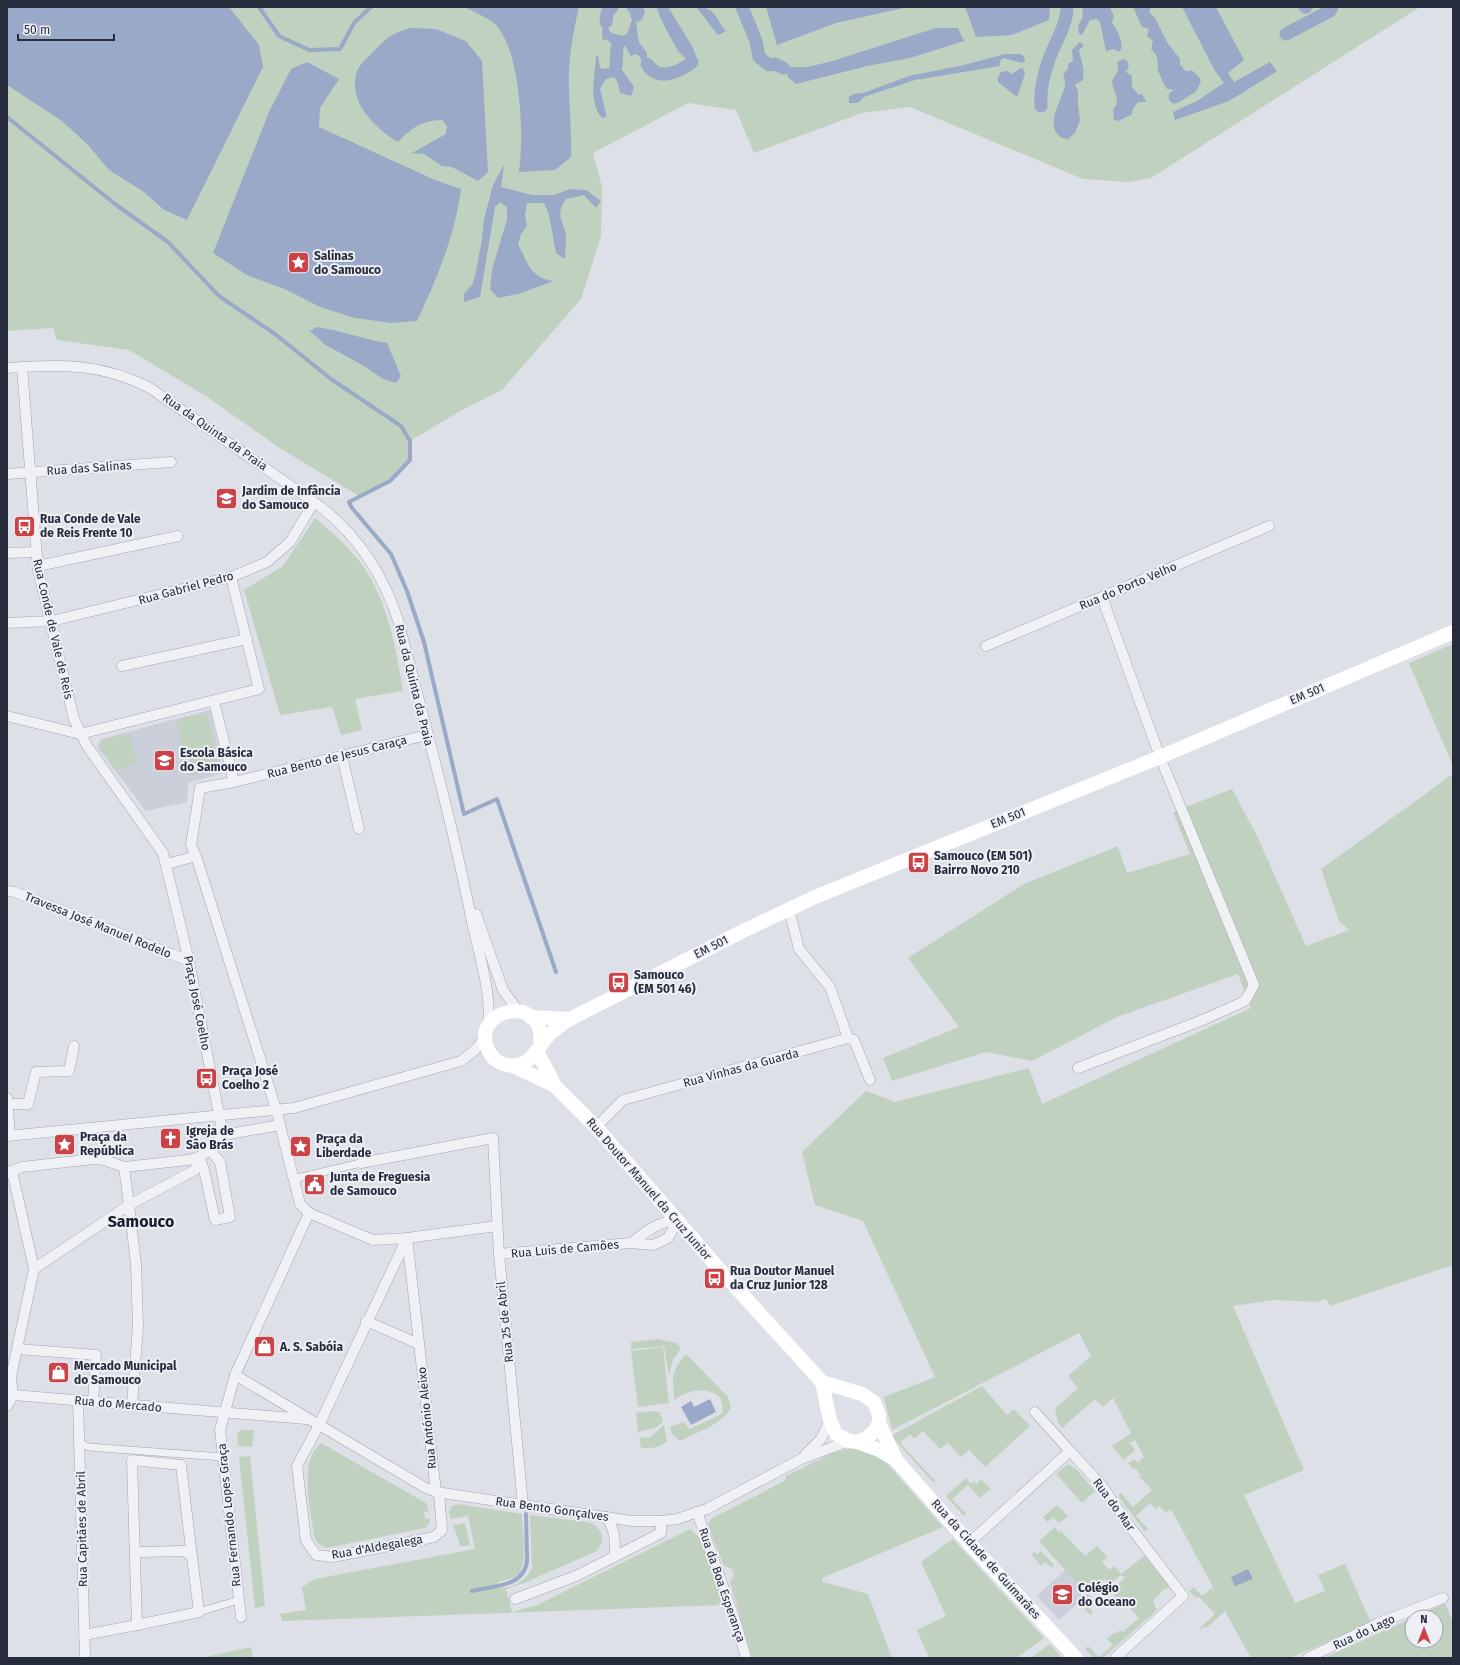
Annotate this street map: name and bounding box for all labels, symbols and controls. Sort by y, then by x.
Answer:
scale bar [18,16,114,42]
text: 50 m [24,23,50,37]
place label: Salinas do Samouco [314,249,381,277]
place icon: Salinas do Samouco [286,250,312,276]
street label: Rua da Quinta da Praia [160,390,270,474]
street label: Rua das Salinas [46,458,132,478]
place label: Jardim de Infância do Samouco [241,484,341,512]
school or university icon: Jardim de Infância do Samouco [213,485,239,511]
place label: Rua Conde de Vale de Reis Frente 10 [40,512,141,540]
bus stop icon: Rua Conde de Vale de Reis Frente 10 [11,513,37,539]
street label: Rua Conde de Vale de Reis [30,557,76,701]
street label: Rua do Porto Velho [1077,559,1179,613]
street label: Rua Gabriel Pedro [137,569,235,607]
street label: Rua da Quinta da Praia [392,623,436,747]
street label: EM 501 [1287,680,1327,708]
street label: Rua Bento de Jesus Caraça [266,733,408,781]
place label: Escola Básica do Samouco [180,746,253,774]
school or university icon: Escola Básica do Samouco [151,747,177,773]
street label: EM 501 [988,805,1028,831]
place label: Samouco (EM 501) Bairro Novo 210 [934,849,1032,877]
bus stop icon: Samouco (EM 501) Bairro Novo 210 [905,850,931,876]
street label: Travessa José Manuel Rodelo [23,889,173,961]
street label: EM 501 [692,932,730,962]
street label: Praça José Coelho [181,954,213,1052]
place label: Samouco (EM 501 46) [634,968,696,996]
bus stop icon: Samouco (EM 501 46) [606,969,632,995]
street label: Rua Vinhas da Guarda [682,1046,800,1090]
place label: Praça José Coelho 2 [222,1064,279,1092]
bus stop icon: Praça José Coelho 2 [193,1065,219,1091]
street label: Rua Doutor Manuel da Cruz Junior [583,1115,715,1263]
place label: Igreja de São Brás [186,1124,234,1152]
church icon: Igreja de São Brás [157,1125,183,1151]
place label: Praça da República [80,1130,135,1158]
place icon: Praça da República [52,1131,78,1157]
place label: Praça da Liberdade [316,1132,372,1160]
place icon: Praça da Liberdade [288,1133,314,1159]
place label: Junta de Freguesia de Samouco [329,1170,431,1198]
public building icon: Junta de Freguesia de Samouco [301,1171,327,1197]
district label: Samouco [108,1212,174,1231]
street label: Rua Luis de Camões [510,1237,620,1261]
place label: Rua Doutor Manuel da Cruz Junior 128 [730,1264,835,1292]
bus stop icon: Rua Doutor Manuel da Cruz Junior 128 [702,1265,728,1291]
street label: Rua 25 de Abril [494,1280,516,1363]
shop icon: A. S. Sabóia [251,1334,277,1360]
place label: A. S. Sabóia [279,1340,343,1354]
place label: Mercado Municipal do Samouco [74,1359,177,1387]
shop icon: Mercado Municipal do Samouco [45,1360,71,1386]
street label: Rua António Aleixo [415,1366,439,1470]
street label: Rua do Mercado [74,1393,162,1415]
street label: Rua Fernando Lopes Graça [215,1443,243,1587]
street label: Rua Capitães de Abril [74,1470,90,1587]
street label: Rua do Mar [1090,1476,1138,1534]
street label: Rua Bento Gonçalves [494,1494,610,1524]
street label: Rua da Cidade de Guimarães [929,1496,1044,1622]
street label: Rua da Boa Esperança [696,1526,748,1644]
street label: Rua d'Aldegalega [330,1532,424,1562]
place label: Colégio do Oceano [1078,1581,1136,1609]
school or university icon: Colégio do Oceano [1049,1582,1075,1608]
north arrow [1404,1609,1444,1649]
street label: Rua do Lago [1331,1612,1397,1652]
text: N [1420,1613,1428,1626]

